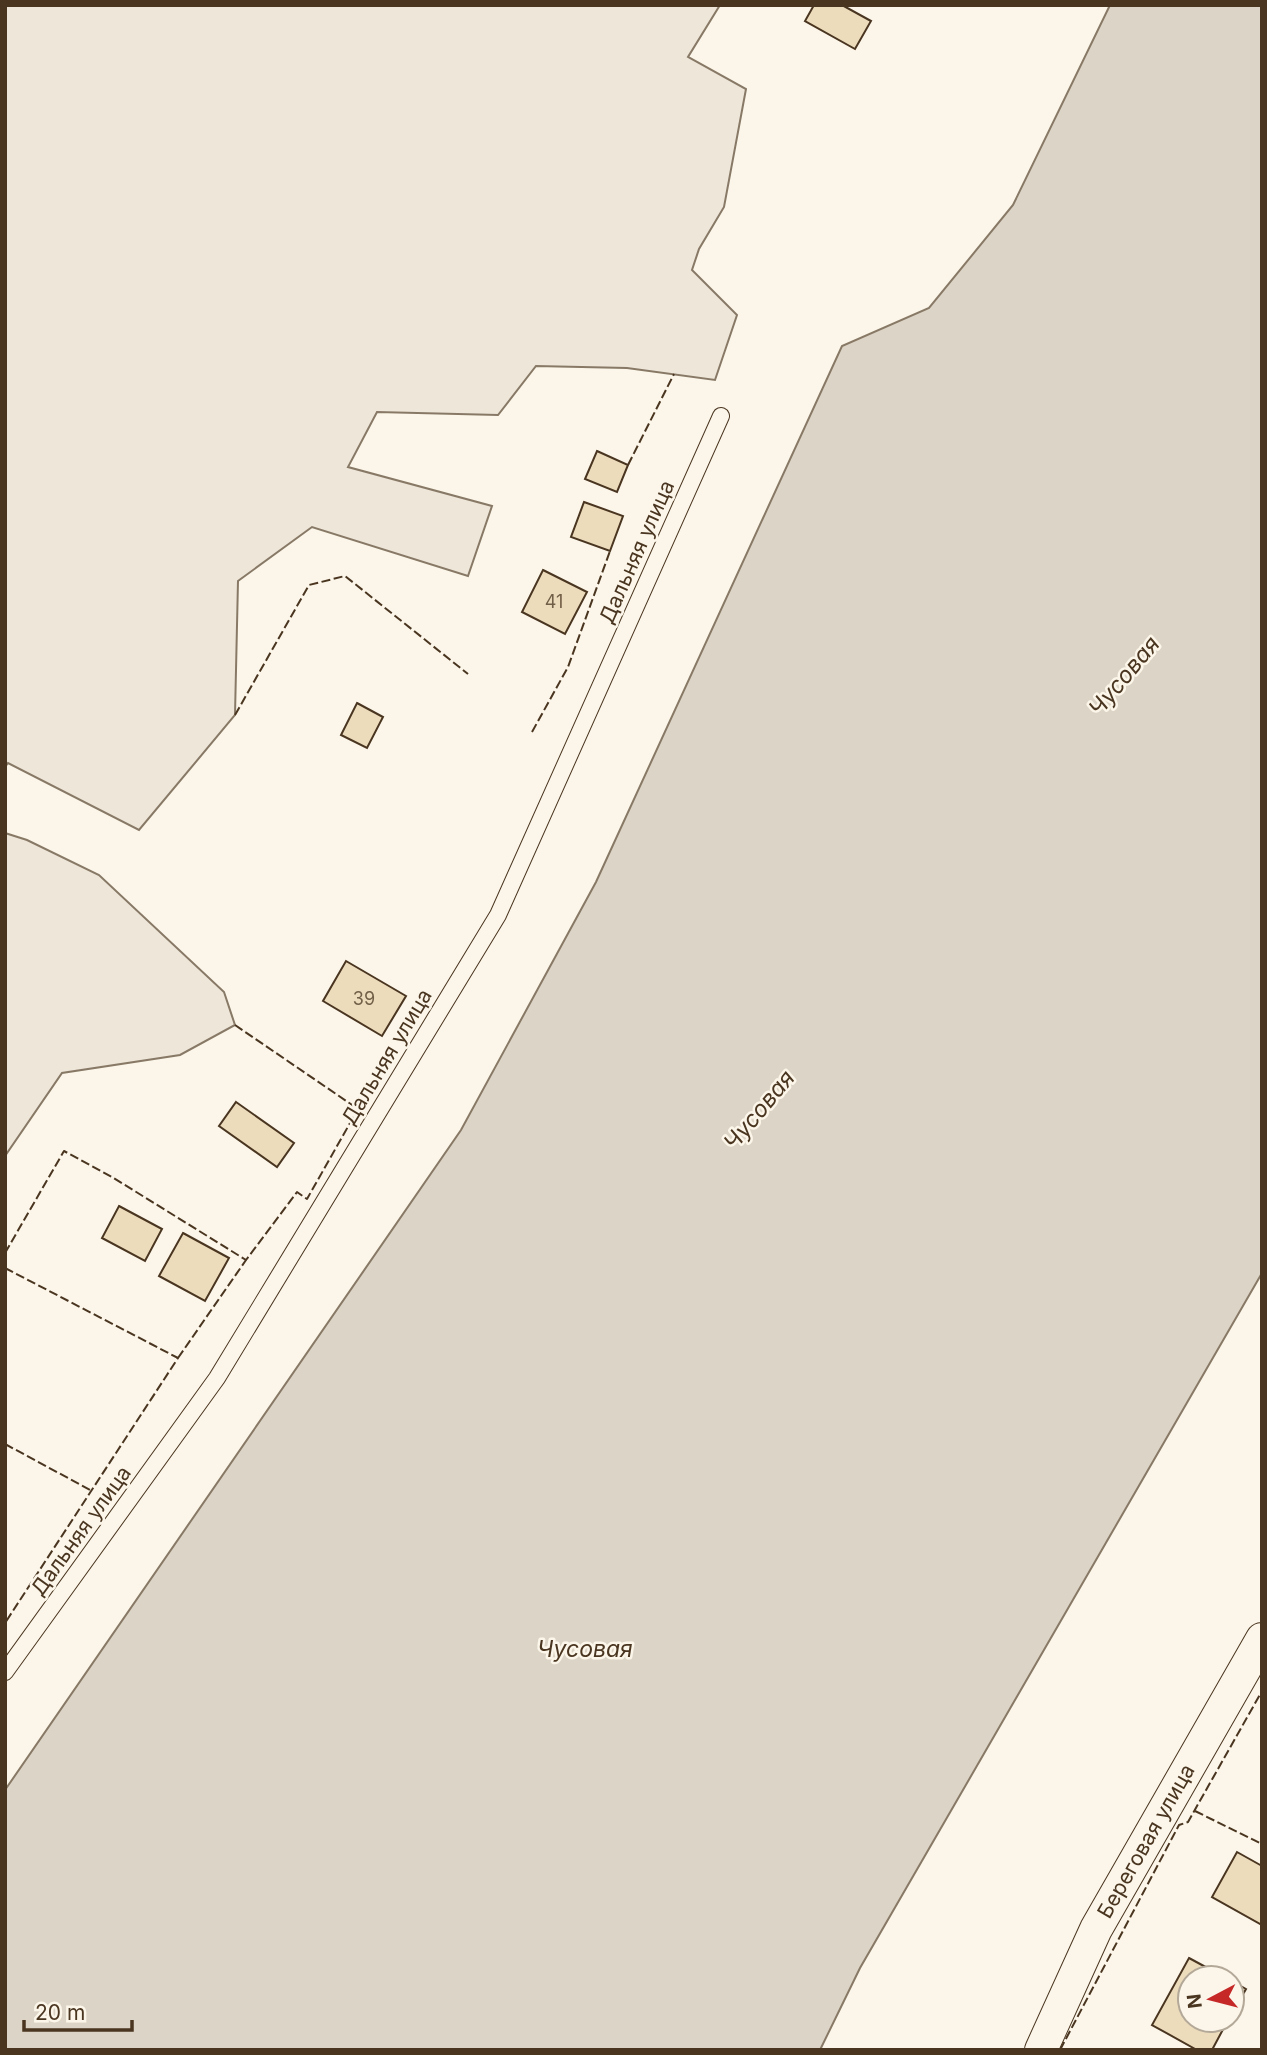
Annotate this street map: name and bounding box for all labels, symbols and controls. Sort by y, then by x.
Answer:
street label: Дальняя улица [594,476,679,627]
house number: 41 [545,591,563,612]
water label: Чусовая [1083,630,1165,722]
street label: Дальняя улица [336,984,437,1129]
house number: 39 [353,988,375,1009]
water label: Чусовая [718,1064,800,1156]
street label: Дальняя улица [25,1461,136,1600]
water label: Чусовая [537,1635,633,1663]
street label: Береговая улица [1092,1760,1200,1922]
north arrow [1176,1964,1246,2034]
scale bar [24,1988,133,2032]
text: N [1182,1992,1207,2010]
text: 20 m [35,2000,85,2025]

